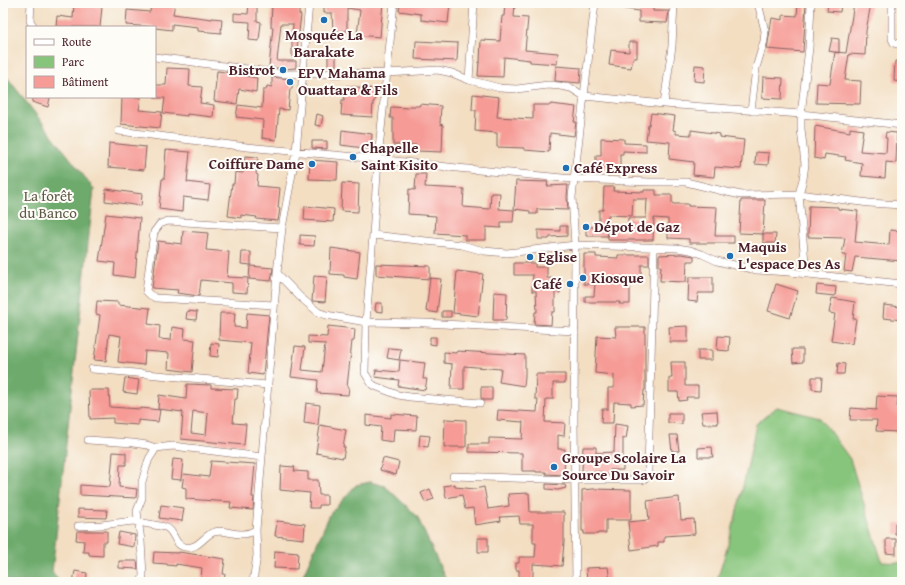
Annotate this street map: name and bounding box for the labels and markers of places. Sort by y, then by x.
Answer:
marker: Mosquée La Barakate [319,15,329,25]
place label: Mosquée La Barakate [285,24,363,62]
place label: Bistrot [229,59,275,80]
place label: EPV Mahama Ouattara & Fils [298,62,398,100]
marker: Bistrot [278,65,288,75]
marker: EPV Mahama Ouattara & Fils [285,77,295,87]
place label: Chapelle Saint Kisito [361,137,438,175]
marker: Chapelle Saint Kisito [348,152,358,162]
place label: Coiffure Dame [209,153,304,174]
place label: Café Express [574,157,657,178]
marker: Coiffure Dame [307,159,317,169]
marker: Café Express [561,163,571,173]
place label: Dépot de Gaz [594,216,680,237]
marker: Dépot de Gaz [581,222,591,232]
place label: Maquis L'espace Des As [738,236,841,274]
place label: Eglise [538,246,577,267]
marker: Maquis L'espace Des As [725,251,735,261]
marker: Eglise [525,252,535,262]
place label: Kiosque [591,267,644,288]
place label: Café [533,273,562,294]
marker: Kiosque [578,273,588,283]
marker: Café [565,279,575,289]
place label: Groupe Scolaire La Source Du Savoir [562,447,686,485]
marker: Groupe Scolaire La Source Du Savoir [549,462,559,472]

